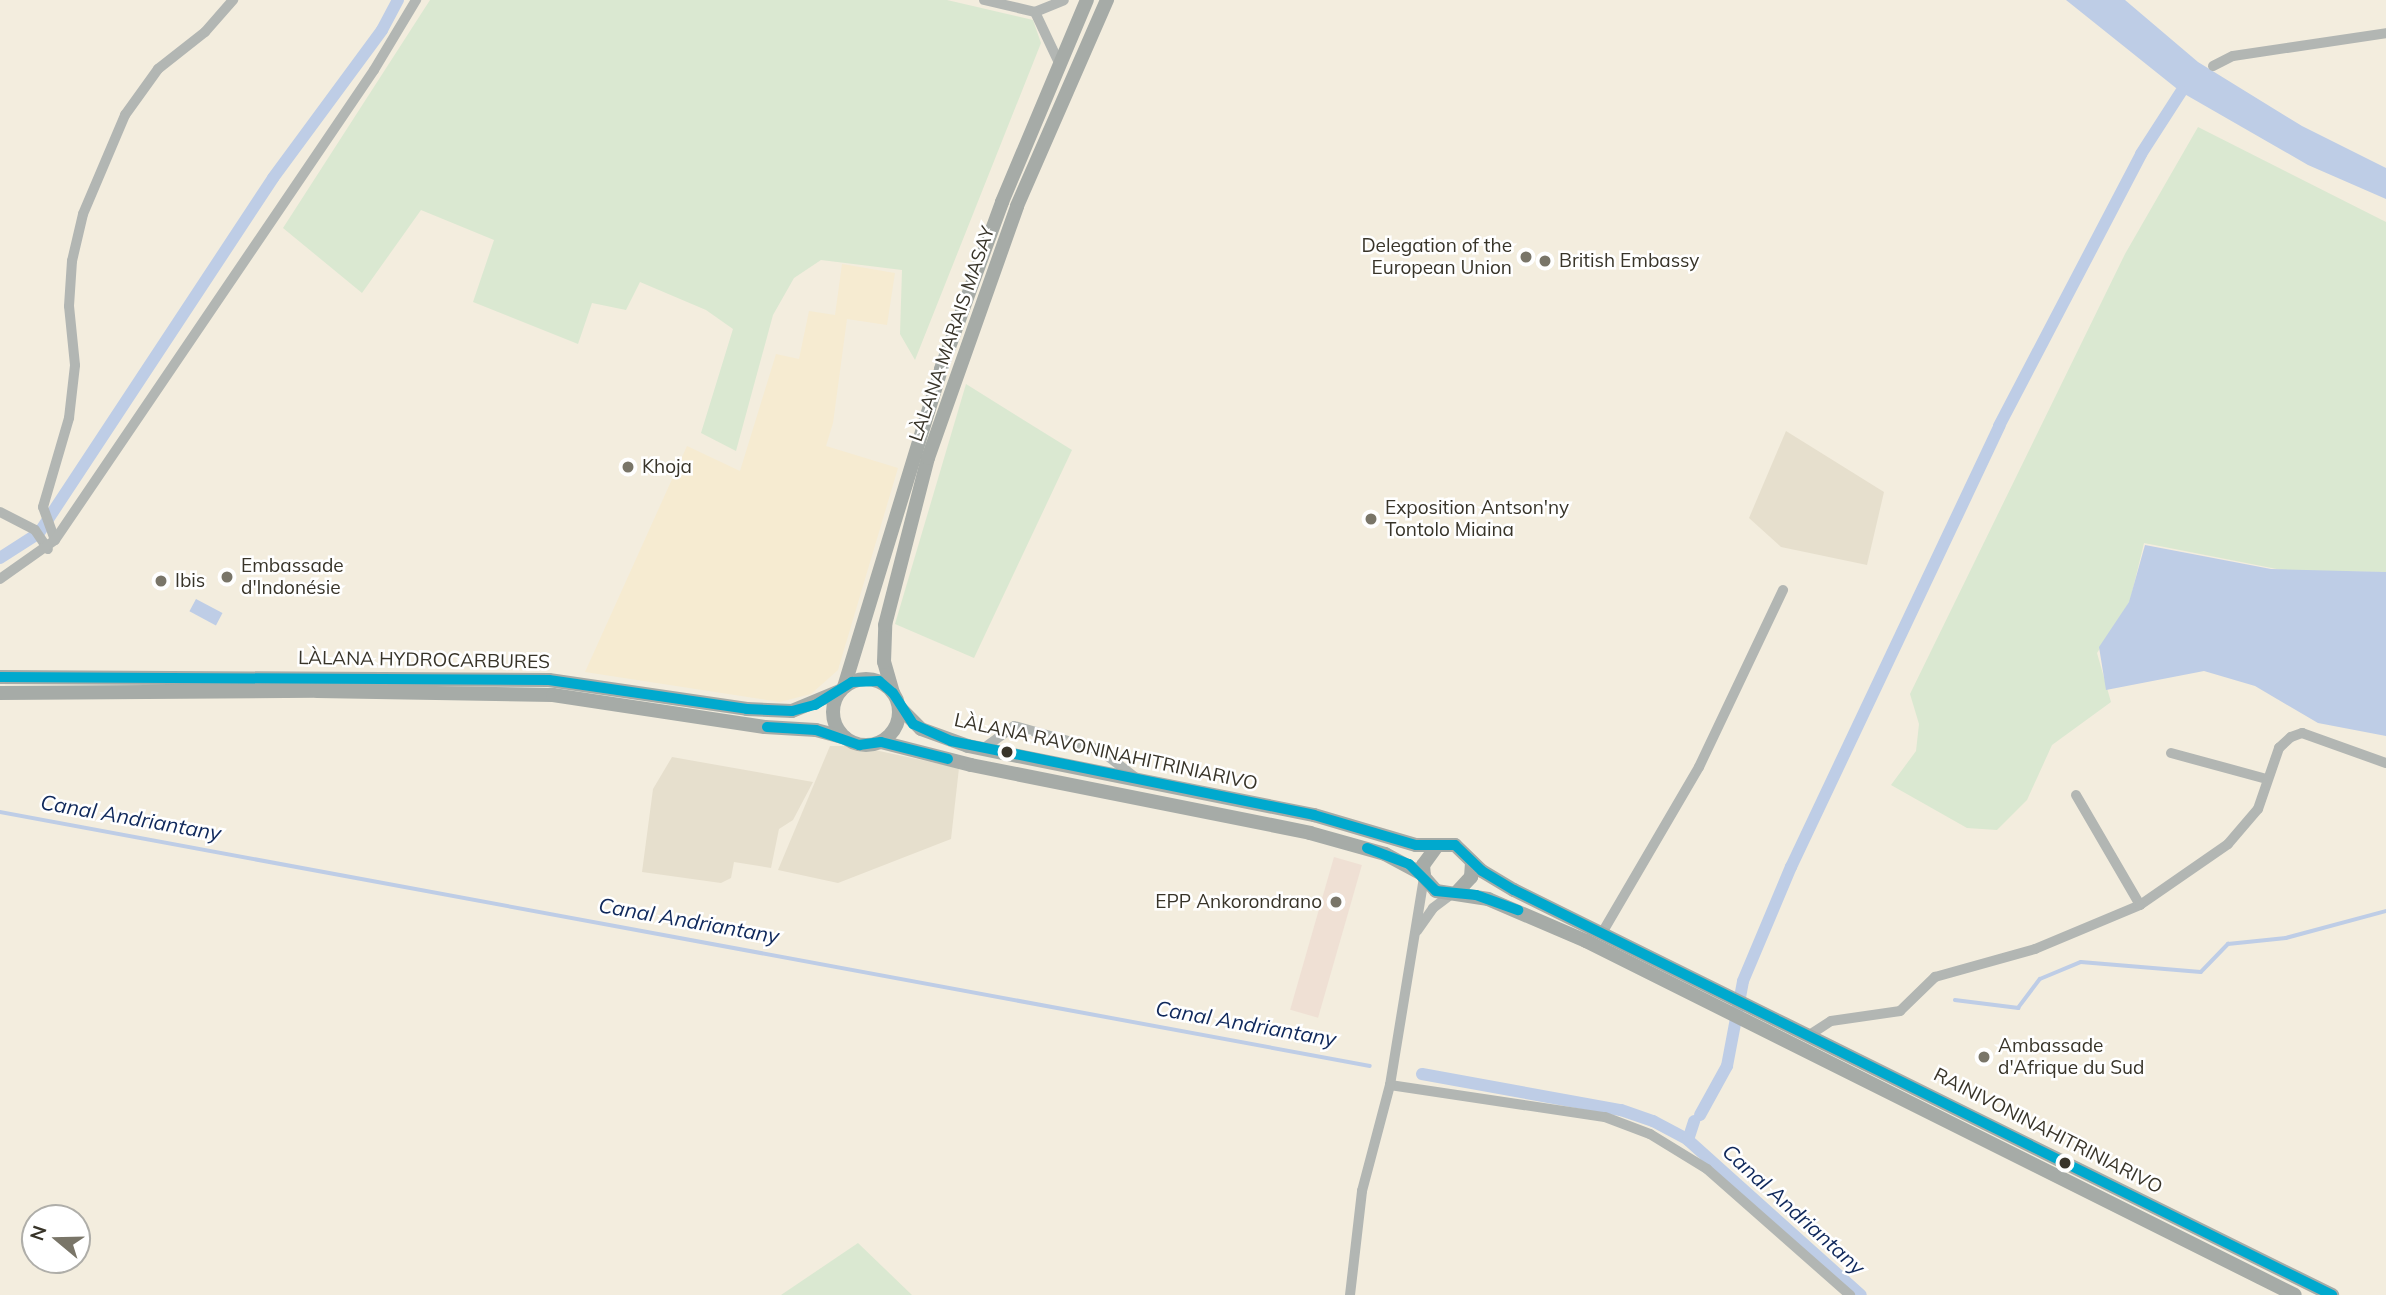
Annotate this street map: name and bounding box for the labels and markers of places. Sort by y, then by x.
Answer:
place label: Delegation of the European Union [1361,235,1512,279]
marker: Delegation of the European Union [1518,249,1534,265]
place label: British Embassy [1559,250,1699,272]
marker: British Embassy [1537,253,1553,269]
place label: Khoja [642,456,692,478]
marker: Khoja [620,459,636,475]
place label: Exposition Antson'ny Tontolo Miaina [1385,497,1569,541]
marker: Exposition Antson'ny Tontolo Miaina [1363,511,1379,527]
place label: Embassade d'Indonésie [241,555,344,599]
marker: Embassade d'Indonésie [219,569,235,585]
place label: Ibis [175,570,205,592]
marker: Ibis [153,573,169,589]
unlabelled marker [1000,745,1014,759]
place label: EPP Ankorondrano [1155,891,1322,913]
marker: EPP Ankorondrano [1328,894,1344,910]
place label: Ambassade d'Afrique du Sud [1998,1035,2144,1079]
marker: Ambassade d'Afrique du Sud [1976,1049,1992,1065]
unlabelled marker [2058,1156,2072,1170]

